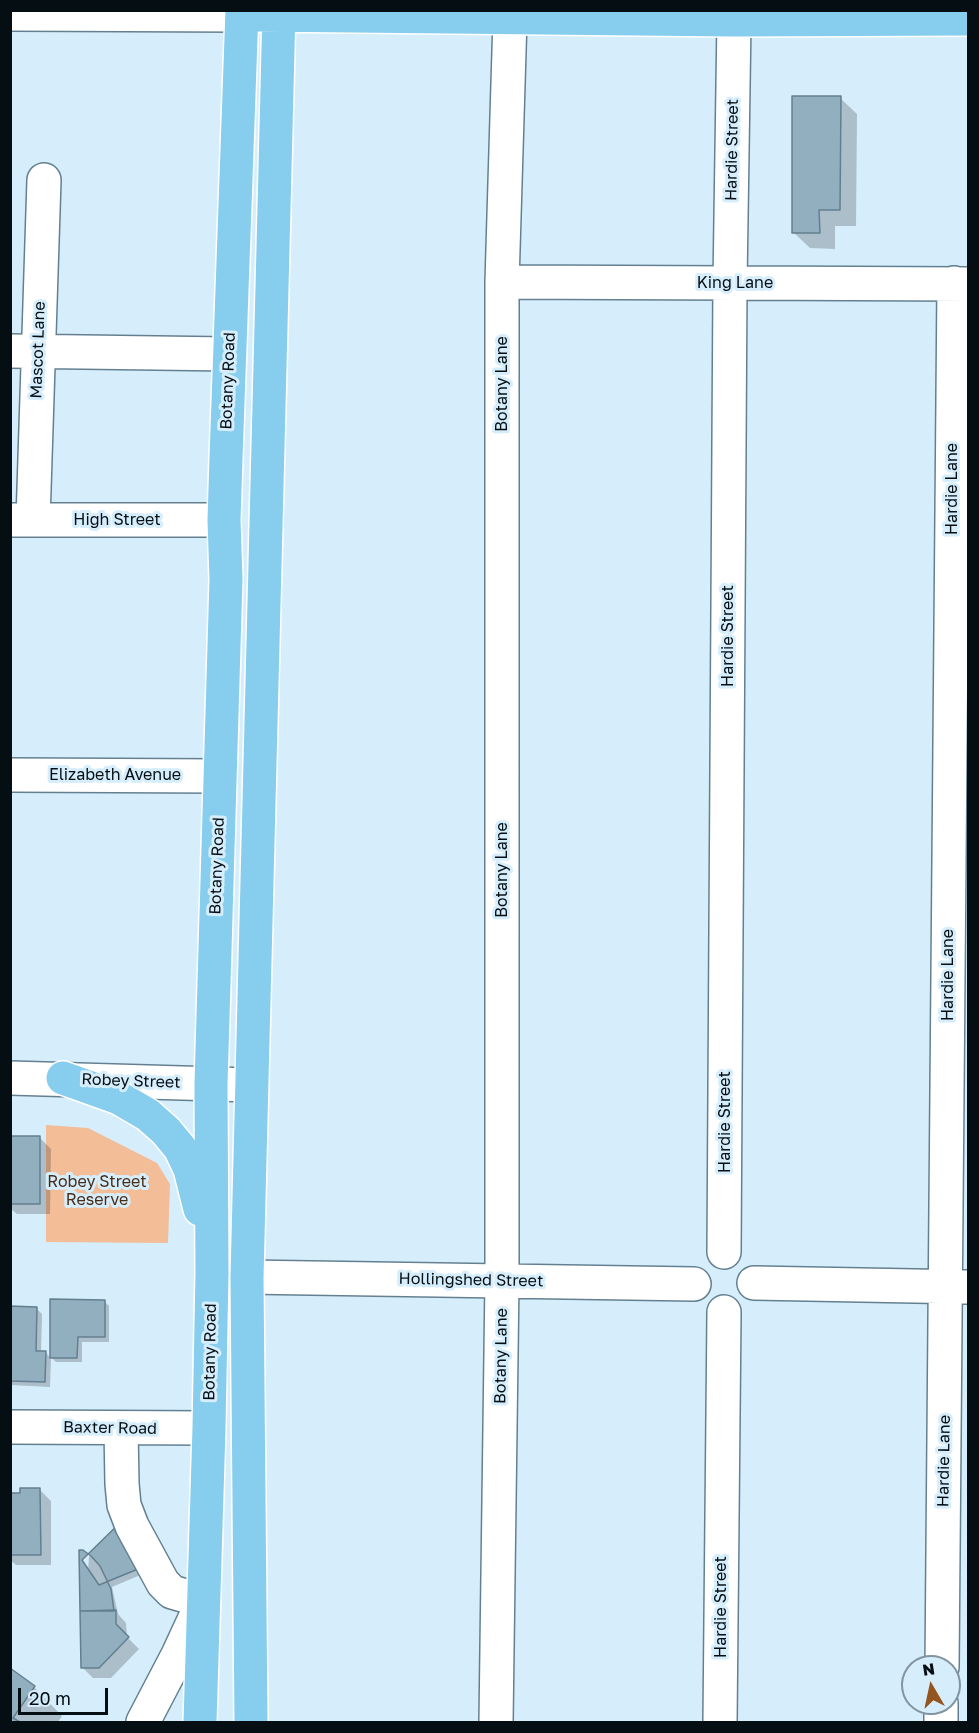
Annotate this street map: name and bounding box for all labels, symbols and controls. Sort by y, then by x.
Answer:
street label: Hardie Street [722,99,742,201]
street label: King Lane [697,273,773,293]
street label: Mascot Lane [27,301,49,399]
street label: Botany Road [217,332,239,430]
street label: Botany Lane [492,336,512,432]
street label: Hardie Lane [942,443,962,535]
street label: High Street [73,510,161,530]
street label: Hardie Street [718,585,738,687]
street label: Elizabeth Avenue [49,765,181,785]
street label: Botany Road [206,817,228,915]
street label: Botany Lane [492,822,512,918]
street label: Hardie Lane [938,929,958,1021]
street label: Robey Street [81,1070,181,1092]
street label: Hardie Street [715,1071,735,1173]
park label: Robey Street Reserve [47,1172,147,1210]
street label: Hollingshed Street [398,1269,544,1291]
street label: Botany Road [200,1303,220,1401]
street label: Botany Lane [491,1308,511,1404]
street label: Hardie Lane [934,1415,954,1507]
street label: Baxter Road [63,1418,157,1438]
street label: Hardie Street [711,1556,731,1658]
north arrow [901,1655,961,1715]
text: N [921,1658,936,1680]
scale bar [21,1676,111,1714]
text: 20 m [29,1687,71,1709]

